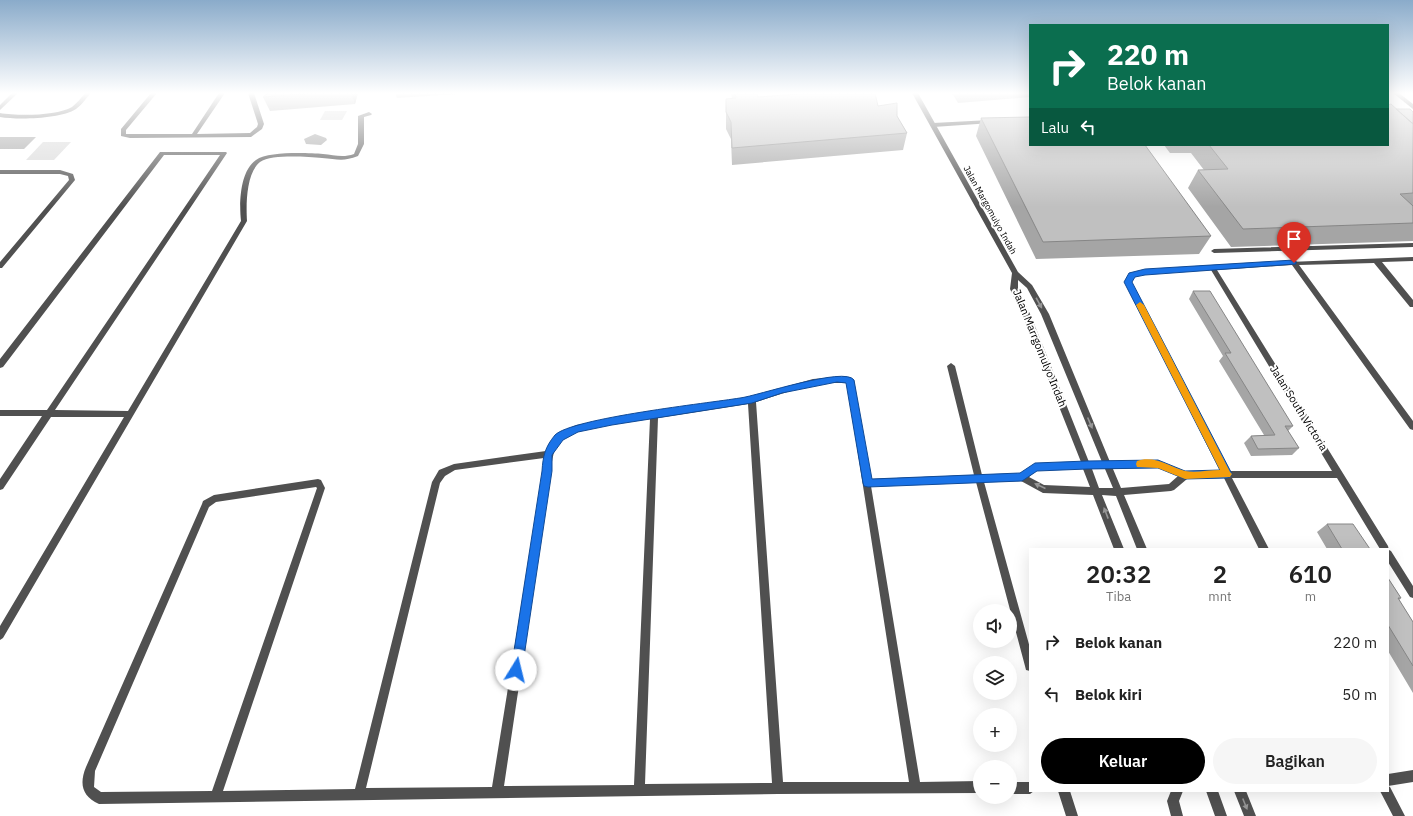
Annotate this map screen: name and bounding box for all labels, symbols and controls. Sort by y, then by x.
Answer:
text: 220 m [1107,36,1189,73]
icon: right [1041,40,1093,92]
text: Belok kanan [1107,72,1206,95]
icon: left [1077,116,1099,138]
text: Lalu [1041,118,1069,137]
street label: Jalan Margomulyo Indah [961,164,1019,256]
pin [1277,222,1311,263]
icon: arrive [1283,228,1305,250]
street label: Jalan Marrgomulyo Indah [1010,287,1070,409]
one-way arrow [1036,298,1042,309]
street label: Jalan South Victoria [1267,363,1331,454]
one-way arrow [1088,417,1094,429]
one-way arrow [1034,483,1045,489]
one-way arrow [1102,506,1108,518]
text: 20:32 [1086,558,1151,590]
text: 2 [1213,558,1227,590]
text: 610 [1289,558,1332,590]
text: Tiba [1106,588,1131,605]
text: mnt [1208,588,1232,605]
text: m [1305,588,1316,605]
map controls [973,604,1017,804]
button: sound [973,604,1017,648]
icon: right [1041,631,1063,653]
text: Belok kanan [1075,633,1162,652]
text: 220 m [1333,633,1377,652]
position arrow [495,649,537,691]
button: layers [973,656,1017,700]
icon: left [1041,683,1063,705]
text: Belok kiri [1075,685,1142,704]
text: 50 m [1342,685,1377,704]
button: + [973,708,1017,752]
button: Keluar [1041,738,1205,784]
button: Bagikan [1213,738,1377,784]
button: − [973,760,1017,804]
one-way arrow [1242,798,1248,809]

